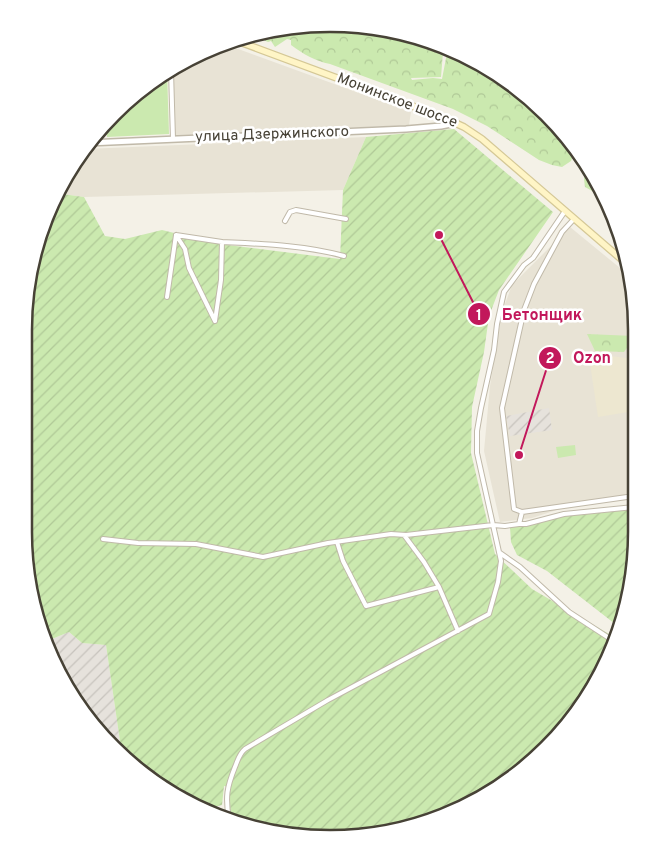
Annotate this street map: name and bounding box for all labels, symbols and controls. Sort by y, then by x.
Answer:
street label: Монинское шоссе [334,69,460,133]
street label: улица Дзержинского [195,123,349,147]
callout: Бетонщик [467,299,592,330]
text: Бетонщик [502,306,582,326]
text: 1 [476,307,482,326]
callout: Ozon [538,342,621,373]
text: Ozon [573,349,611,369]
text: 2 [545,350,555,369]

